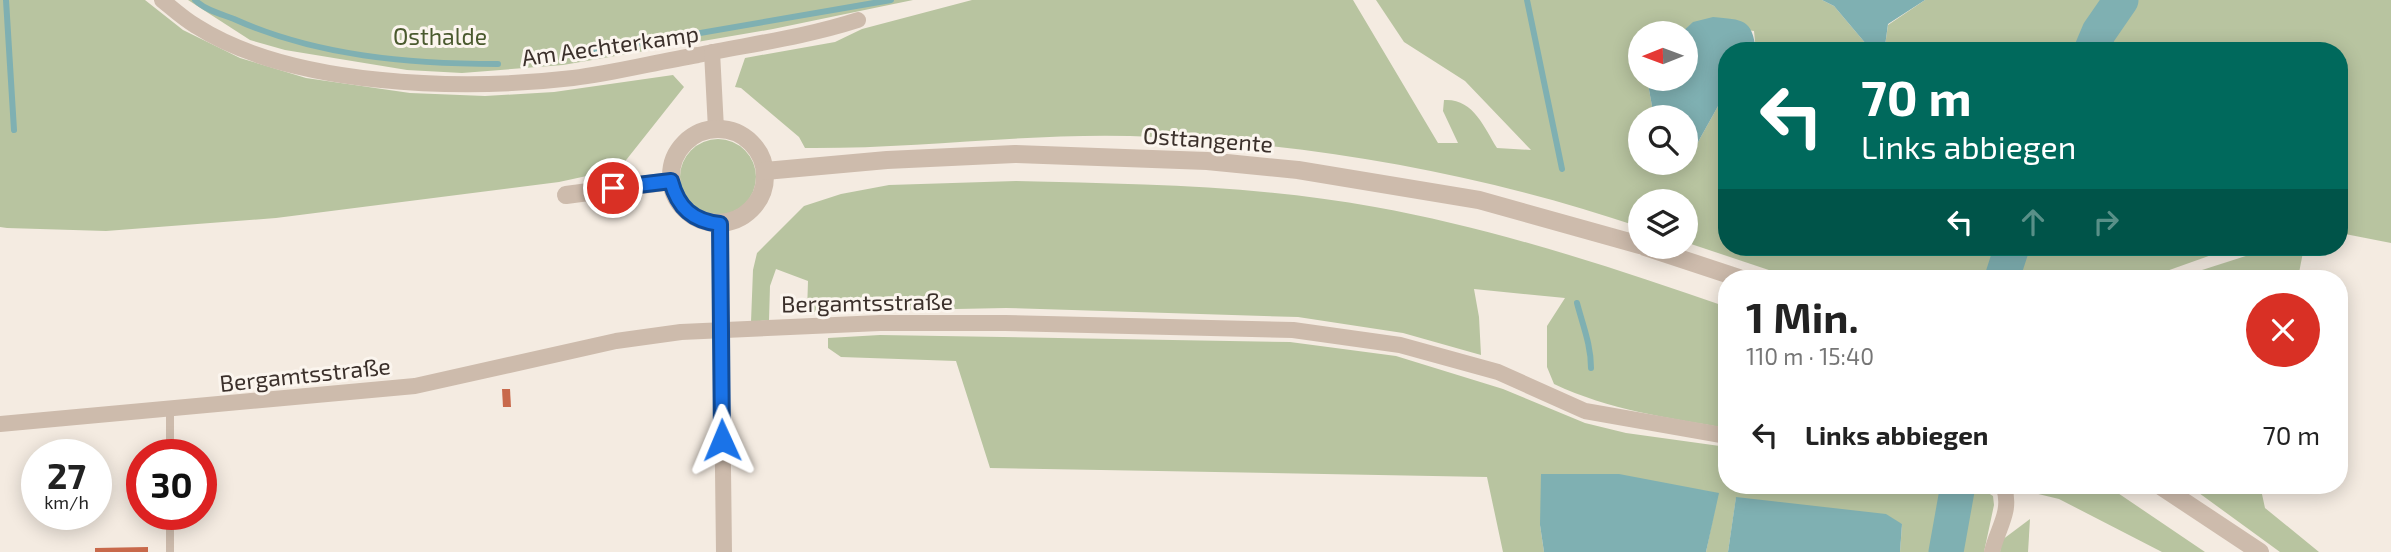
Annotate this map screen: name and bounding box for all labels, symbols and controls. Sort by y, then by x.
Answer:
street label: Am Aechterkamp [520,19,700,71]
north arrow [1628,21,1698,91]
map controls [1628,21,1698,259]
park label: Osthalde [393,22,487,50]
text: 70 m [1861,67,1972,126]
icon: left [1746,70,1837,161]
button: search [1628,105,1698,175]
street label: Osttangente [1142,120,1274,158]
text: Links abbiegen [1861,127,2076,165]
pin [583,158,643,218]
icon: arrive [594,169,632,207]
button: layers [1628,189,1698,259]
icon: left [1941,203,1979,241]
icon: ahead [2014,203,2052,241]
icon: right [2087,203,2125,241]
street label: Bergamtsstraße [781,287,953,317]
text: 1 Min. [1746,291,1859,341]
button: close [2246,293,2320,367]
text: 110 m · 15:40 [1746,342,1874,370]
street label: Bergamtsstraße [218,351,392,397]
position arrow [685,403,759,477]
icon: left [1746,416,1784,454]
text: Links abbiegen [1805,419,1989,450]
text: 70 m [2262,419,2320,450]
speed limit sign: 30 [126,439,217,530]
text: 27 [47,454,86,496]
text: km/h [44,491,89,513]

